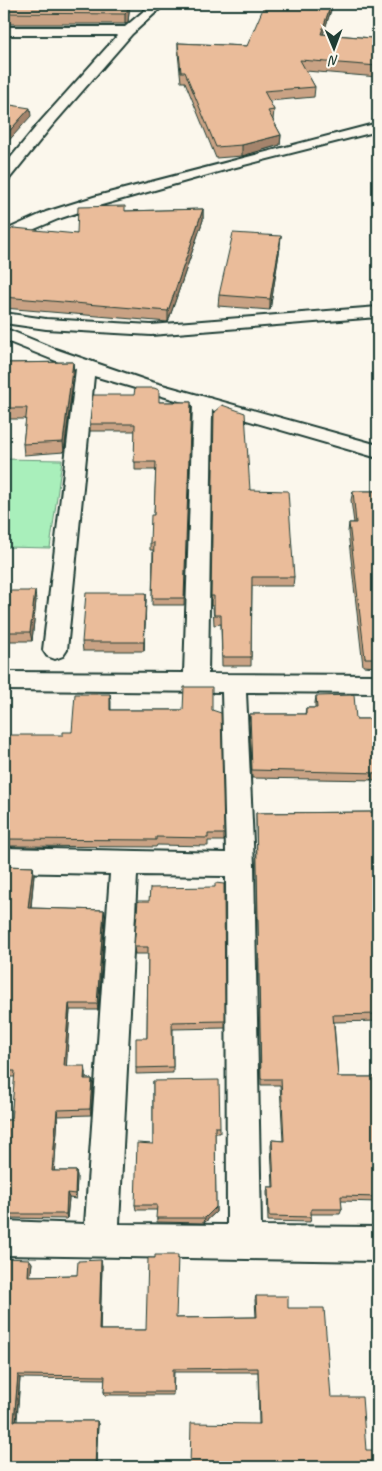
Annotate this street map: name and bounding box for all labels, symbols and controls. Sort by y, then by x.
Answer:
north arrow [310,22,360,72]
text: N [327,52,339,69]

